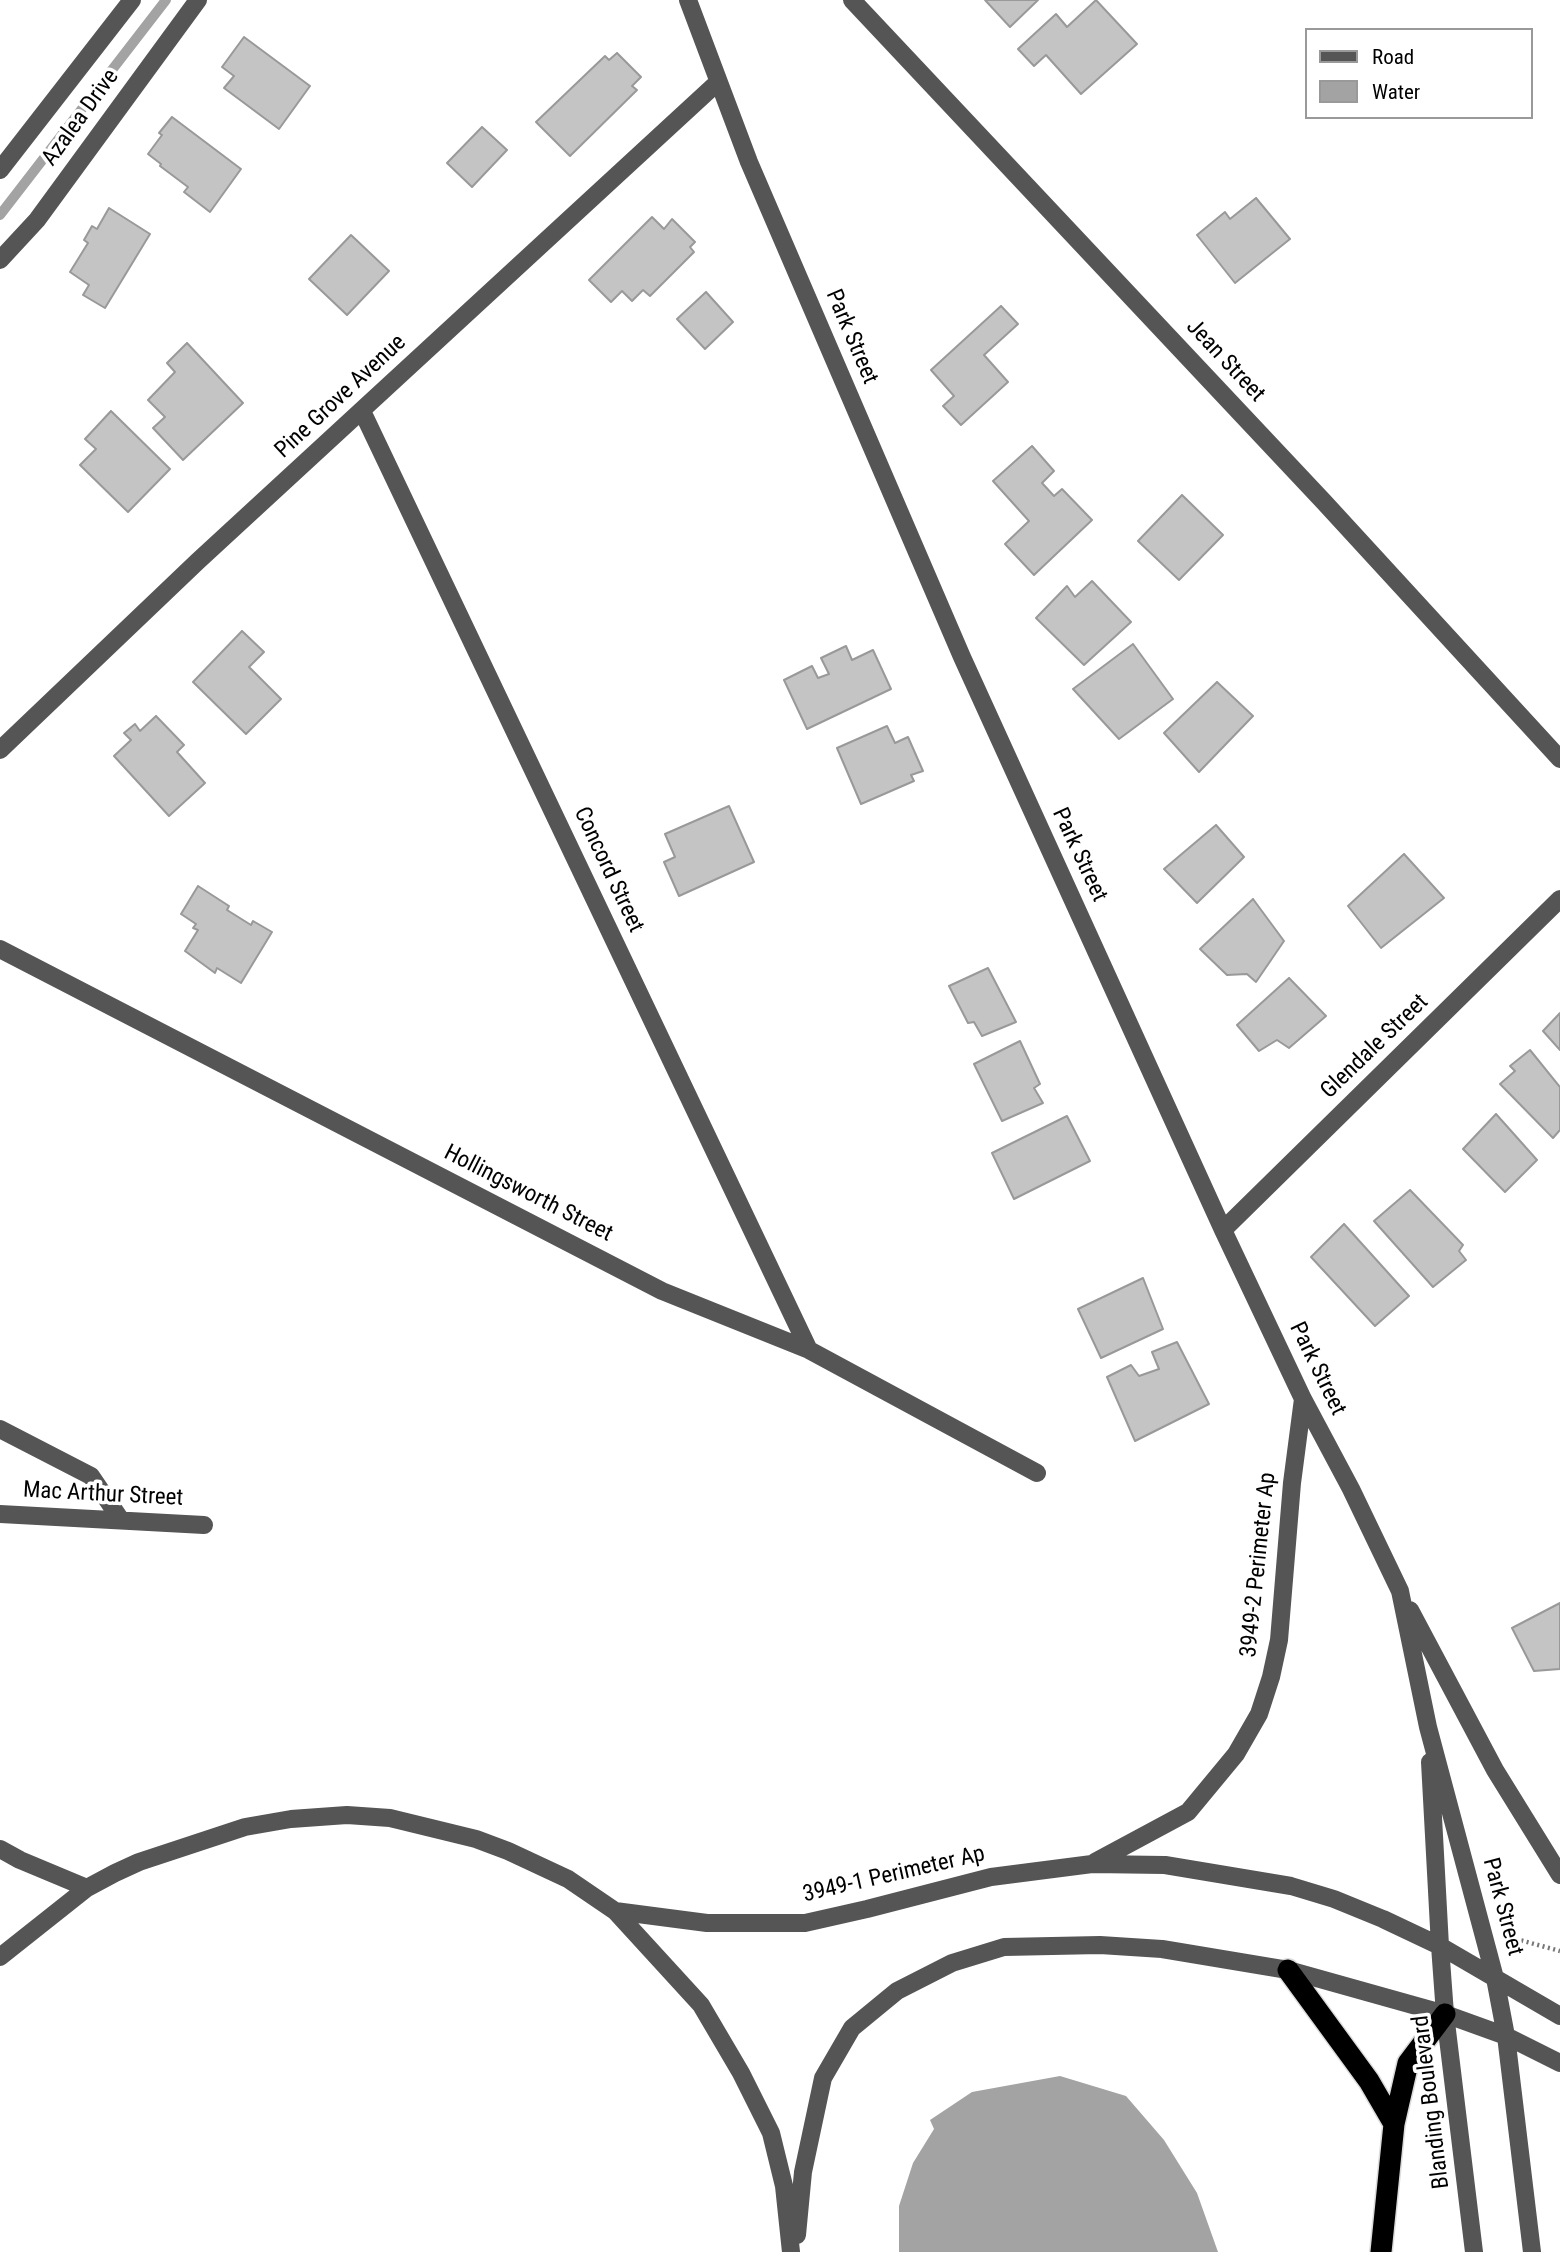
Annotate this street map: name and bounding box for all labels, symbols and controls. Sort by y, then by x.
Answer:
legend [1304,28,1532,119]
text: Road [1372,45,1414,69]
street label: Azalea Drive [37,64,125,172]
text: Water [1372,80,1420,104]
street label: Park Street [819,285,883,389]
street label: Jean Street [1180,314,1270,408]
street label: Pine Grove Avenue [270,329,412,465]
street label: Concord Street [567,803,649,937]
street label: Park Street [1045,804,1113,906]
street label: Glendale Street [1316,989,1434,1105]
street label: Hollingsworth Street [439,1140,617,1248]
street label: Park Street [1283,1318,1351,1420]
street label: 3949-2 Perimeter Ap [1236,1471,1282,1659]
street label: Mac Arthur Street [22,1477,184,1513]
street label: 3949-1 Perimeter Ap [800,1841,988,1909]
street label: Park Street [1476,1855,1528,1959]
street label: Blanding Boulevard [1408,2014,1456,2190]

